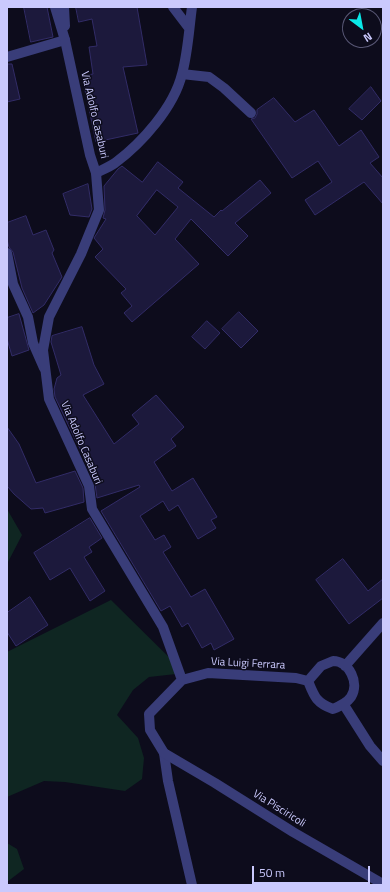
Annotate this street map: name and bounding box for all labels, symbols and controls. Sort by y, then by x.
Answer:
north arrow [342,8,382,48]
text: N [360,29,375,46]
street label: Via Adolfo Casaburi [78,70,110,160]
street label: Via Adolfo Casaburi [58,399,104,487]
street label: Via Luigi Ferrara [211,655,285,673]
street label: Via Pisciricoli [250,788,308,830]
scale bar [254,858,372,884]
text: 50 m [259,863,285,882]

